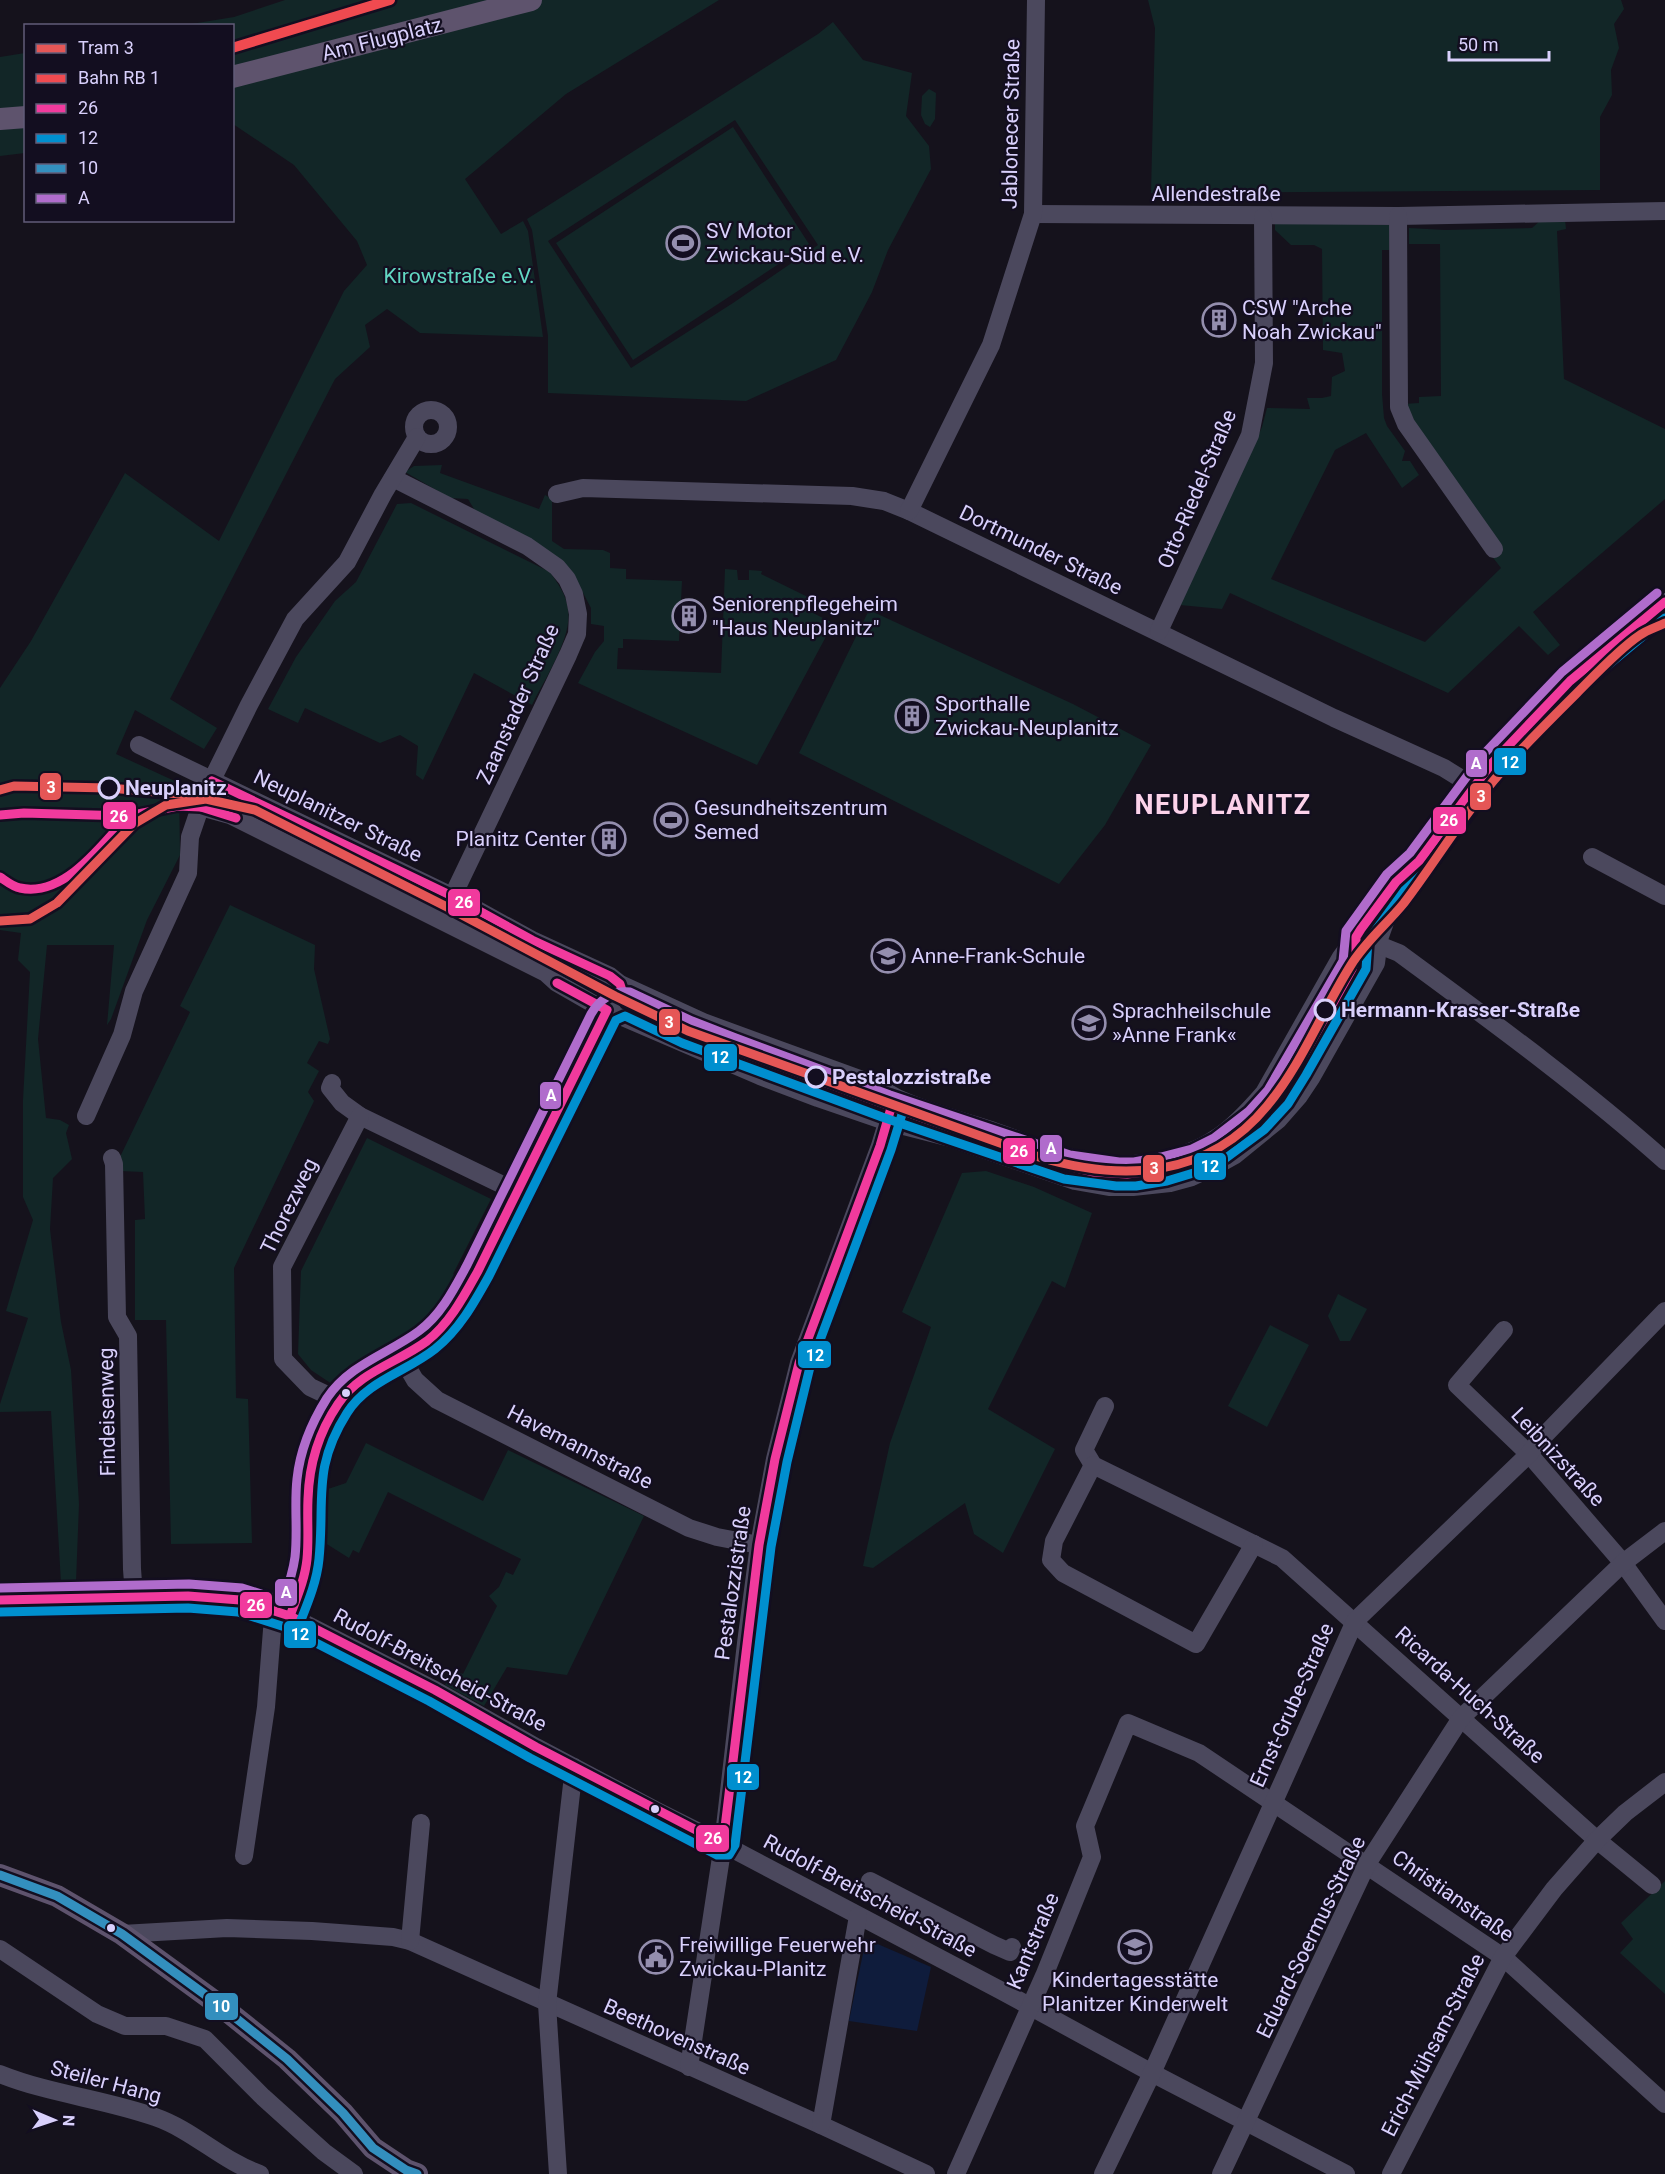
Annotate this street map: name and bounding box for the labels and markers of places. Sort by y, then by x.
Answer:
place label: SV Motor Zwickau-Süd e.V. [706,219,864,267]
sports icon: SV Motor Zwickau-Süd e.V. [665,225,701,261]
place label: CSW "Arche Noah Zwickau" [1242,296,1382,344]
building icon: CSW "Arche Noah Zwickau" [1201,302,1237,338]
place label: Seniorenpflegeheim "Haus Neuplanitz" [712,592,898,640]
building icon: Seniorenpflegeheim "Haus Neuplanitz" [671,598,707,634]
place label: Sporthalle Zwickau-Neuplanitz [935,692,1119,740]
building icon: Sporthalle Zwickau-Neuplanitz [894,698,930,734]
place label: Neuplanitz [125,776,227,800]
marker: Neuplanitz [98,777,120,799]
place label: Gesundheitszentrum Semed [694,796,888,844]
sports icon: Gesundheitszentrum Semed [653,802,689,838]
building icon: Planitz Center [591,821,627,857]
place label: Planitz Center [455,827,586,851]
school or university icon: Anne-Frank-Schule [870,938,906,974]
place label: Anne-Frank-Schule [911,944,1085,968]
place label: Hermann-Krasser-Straße [1341,998,1580,1022]
place label: Sprachheilschule »Anne Frank« [1112,999,1271,1047]
marker: Hermann-Krasser-Straße [1314,999,1336,1021]
school or university icon: Sprachheilschule »Anne Frank« [1071,1005,1107,1041]
place label: Pestalozzistraße [832,1065,991,1089]
marker: Pestalozzistraße [805,1066,827,1088]
unlabelled marker [340,1387,352,1399]
unlabelled marker [649,1803,661,1815]
unlabelled marker [105,1922,117,1934]
school or university icon: Kindertagesstätte Planitzer Kinderwelt [1117,1929,1153,1965]
place label: Freiwillige Feuerwehr Zwickau-Planitz [679,1933,876,1981]
public building icon: Freiwillige Feuerwehr Zwickau-Planitz [638,1939,674,1975]
place label: Kindertagesstätte Planitzer Kinderwelt [1042,1968,1228,2016]

